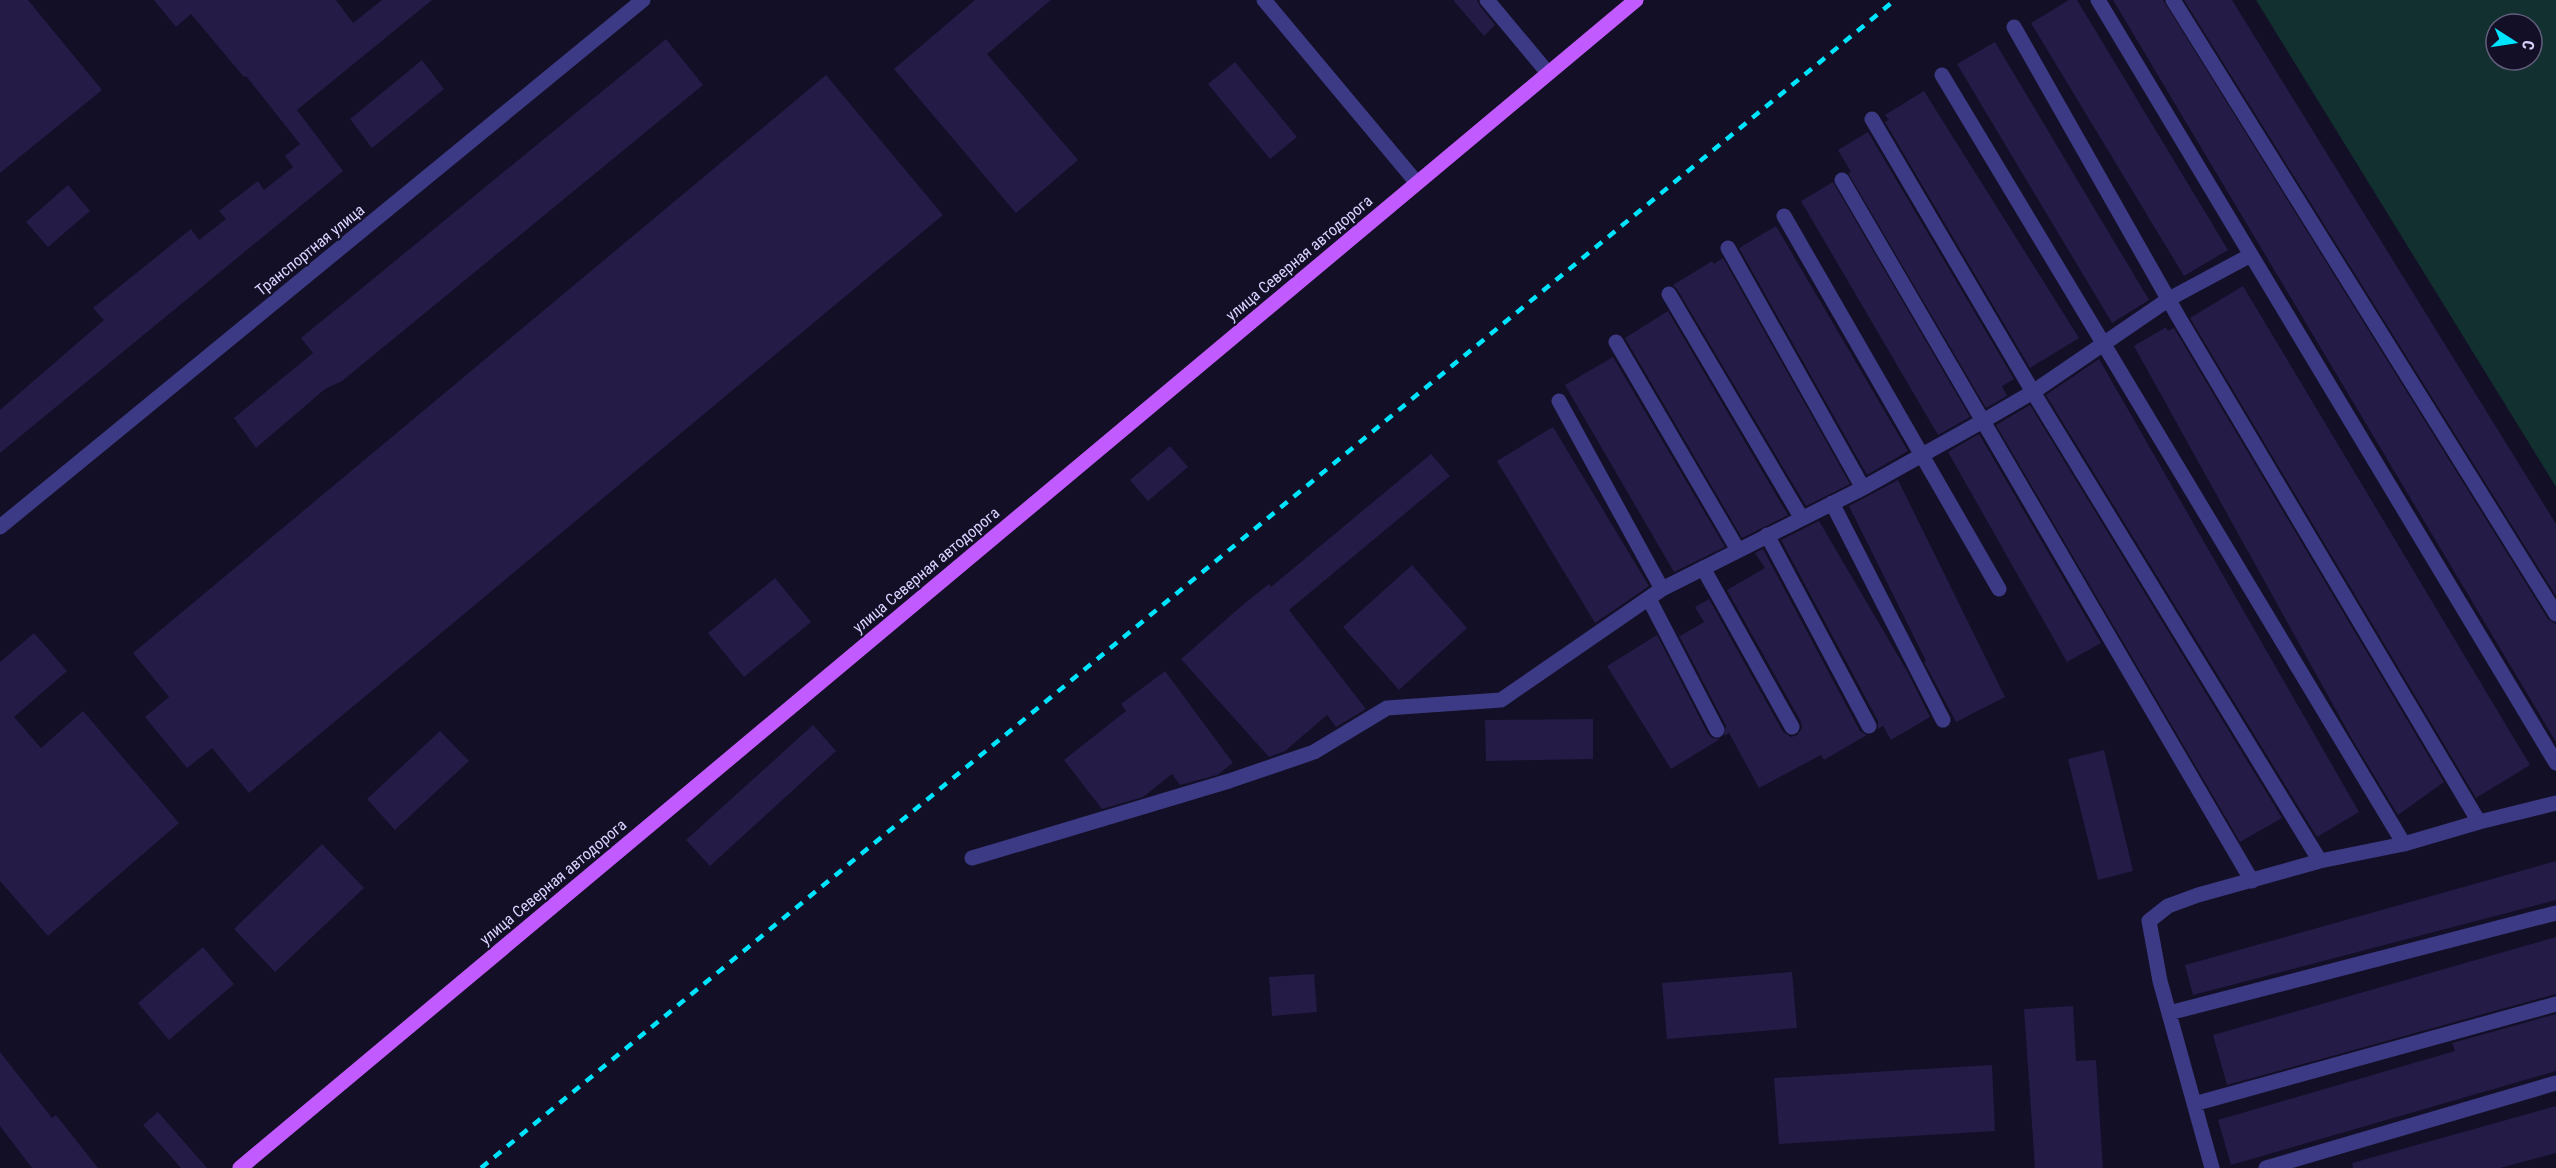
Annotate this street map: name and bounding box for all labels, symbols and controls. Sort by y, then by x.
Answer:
north arrow [2484,12,2544,72]
text: С [2518,39,2538,51]
street label: улица Северная автодорога [1222,191,1376,325]
street label: Транспортная улица [252,200,368,300]
street label: улица Северная автодорога [849,503,1003,637]
street label: улица Северная автодорога [476,815,630,949]

